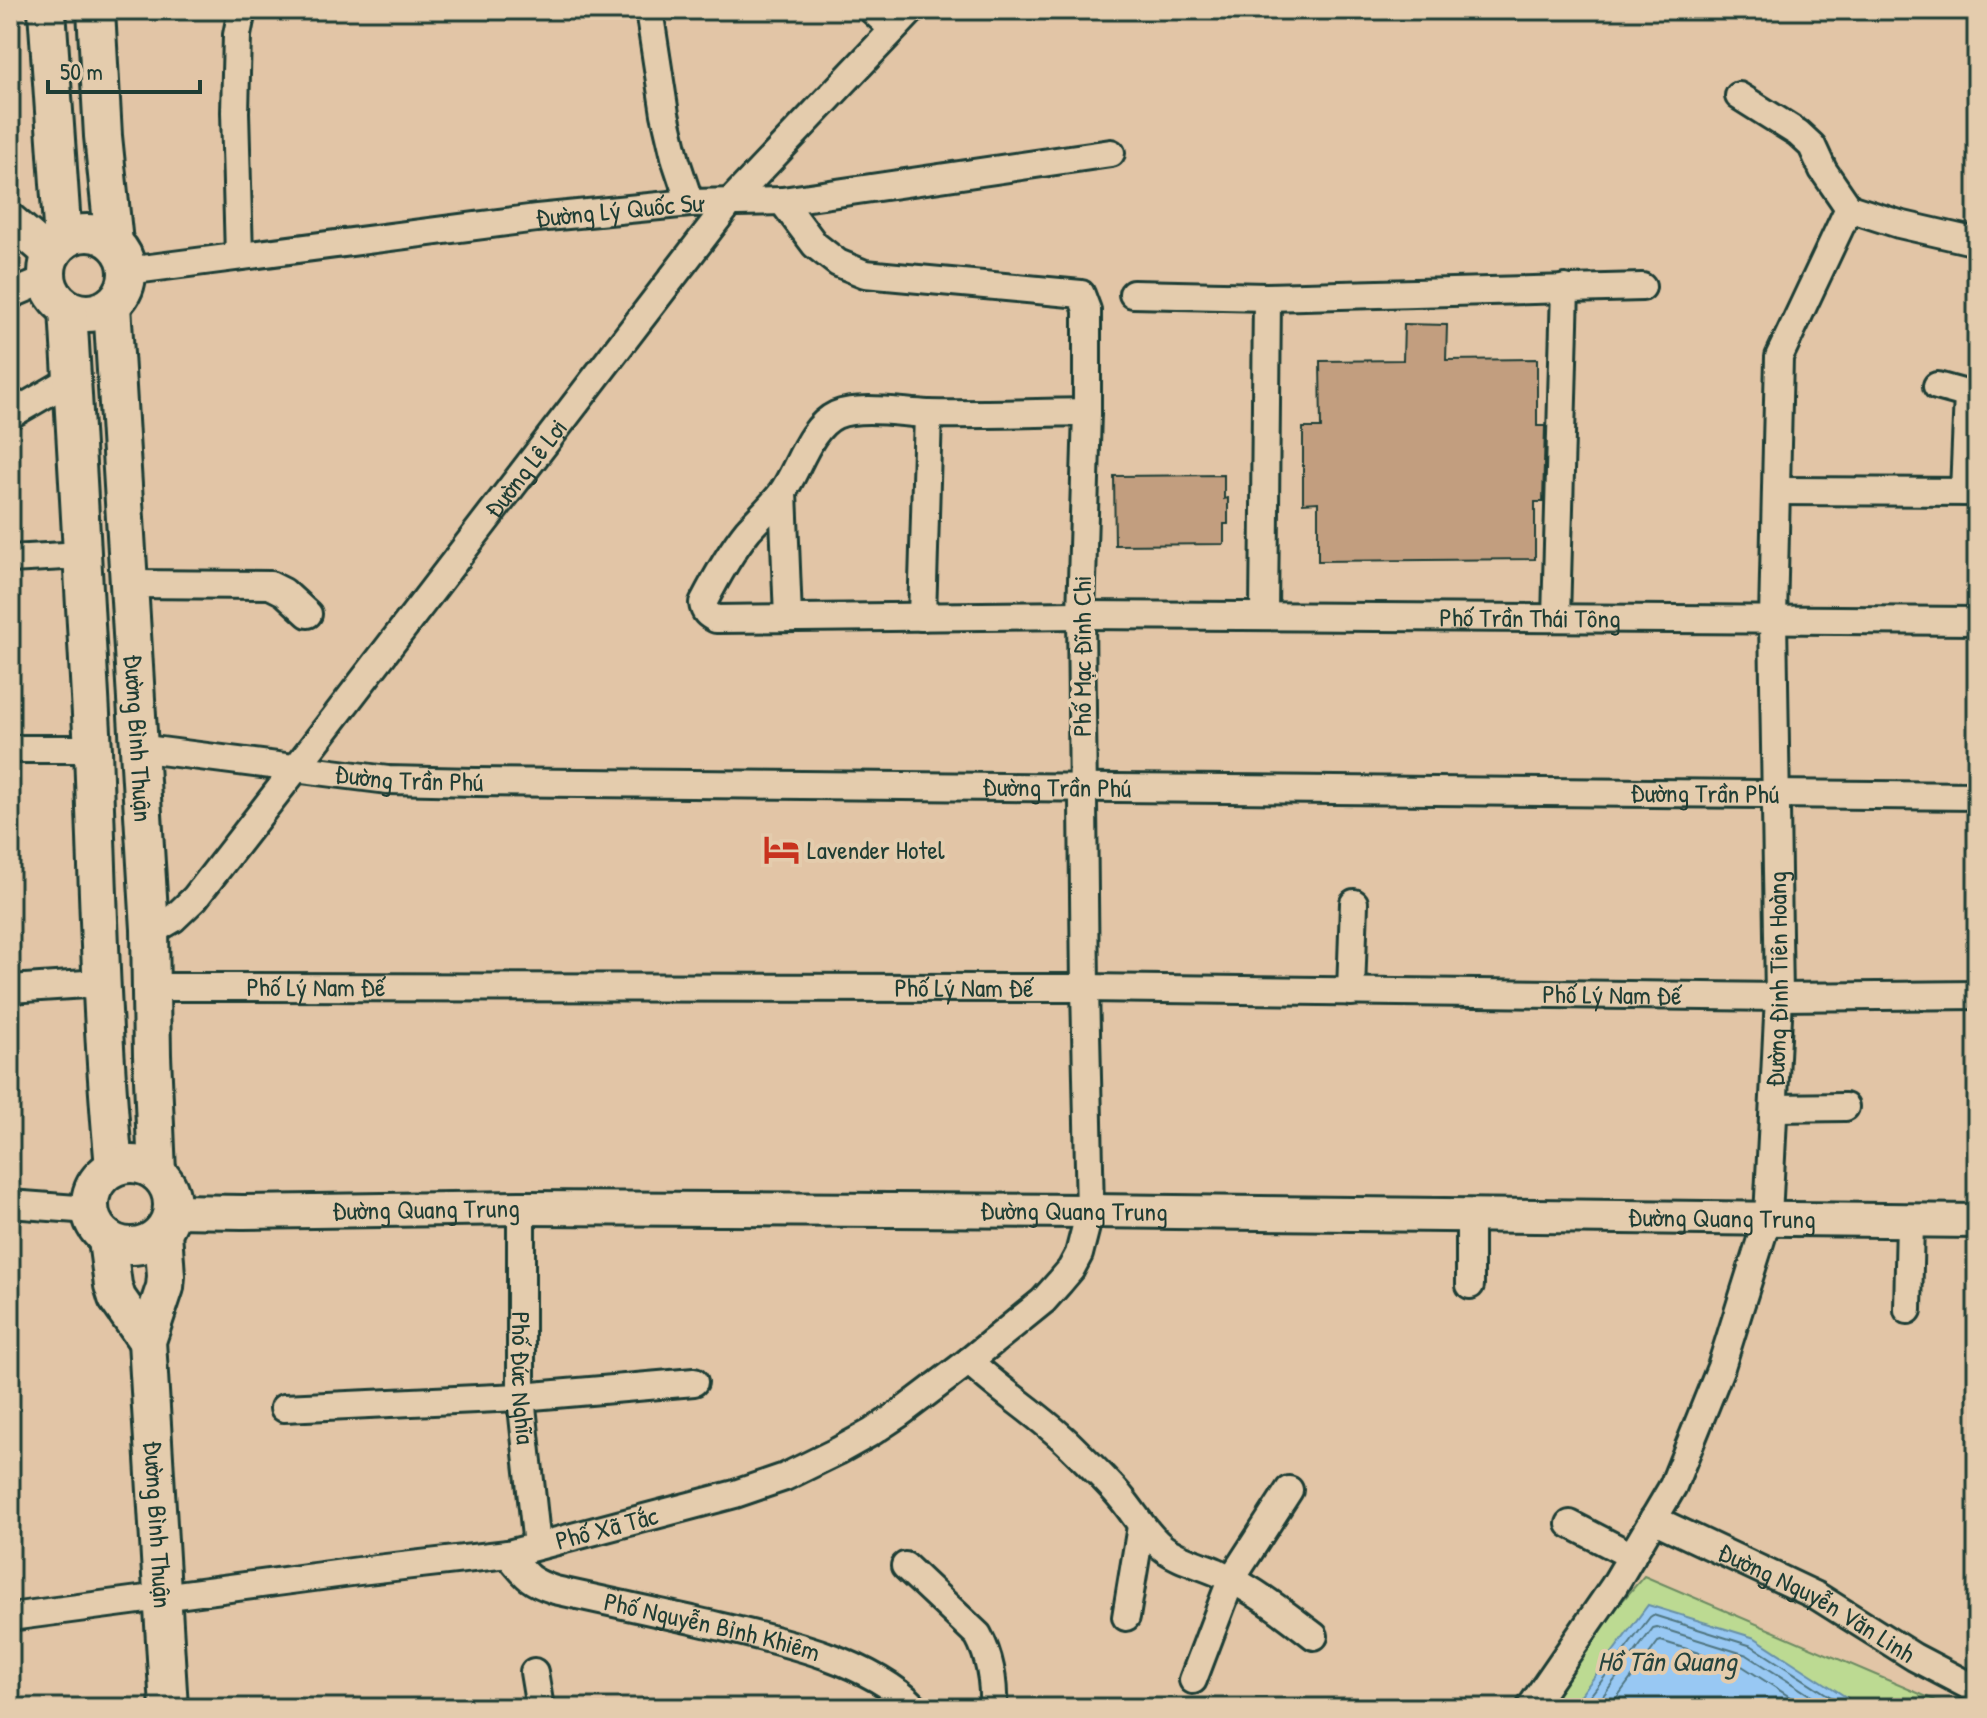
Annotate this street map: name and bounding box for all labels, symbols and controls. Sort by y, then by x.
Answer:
scale bar [48,44,200,94]
text: 50 m [60,55,103,87]
street label: Đường Lý Quốc Sư [534,185,706,235]
street label: Đường Lê Lợi [476,411,575,525]
street label: Phố Mạc Đĩnh Chi [1064,575,1099,737]
street label: Phố Trần Thái Tông [1439,599,1621,636]
street label: Đường Bình Thuận [116,653,161,823]
street label: Đường Trần Phú [333,755,483,799]
street label: Đường Trần Phú [983,769,1131,805]
street label: Đường Trần Phú [1630,775,1779,811]
hotel icon: Lavender Hotel [762,831,800,869]
place label: Lavender Hotel [807,832,945,867]
street label: Đường Đinh Tiên Hoàng [1757,871,1796,1088]
street label: Phố Lý Nam Đế [246,969,386,1004]
street label: Phố Lý Nam Đế [894,970,1034,1005]
street label: Phố Lý Nam Đế [1542,976,1682,1013]
street label: Đường Quang Trung [332,1190,520,1228]
street label: Đường Quang Trung [980,1192,1168,1229]
street label: Đường Quang Trung [1628,1199,1816,1236]
street label: Phố Đức Nghĩa [504,1311,544,1446]
street label: Đường Bình Thuận [136,1440,181,1609]
street label: Phố Xã Tắc [552,1497,661,1558]
street label: Đường Nguyễn Văn Linh [1713,1534,1922,1671]
street label: Phố Nguyễn Bỉnh Khiêm [601,1583,825,1669]
water label: Hồ Tân Quang [1597,1642,1738,1680]

